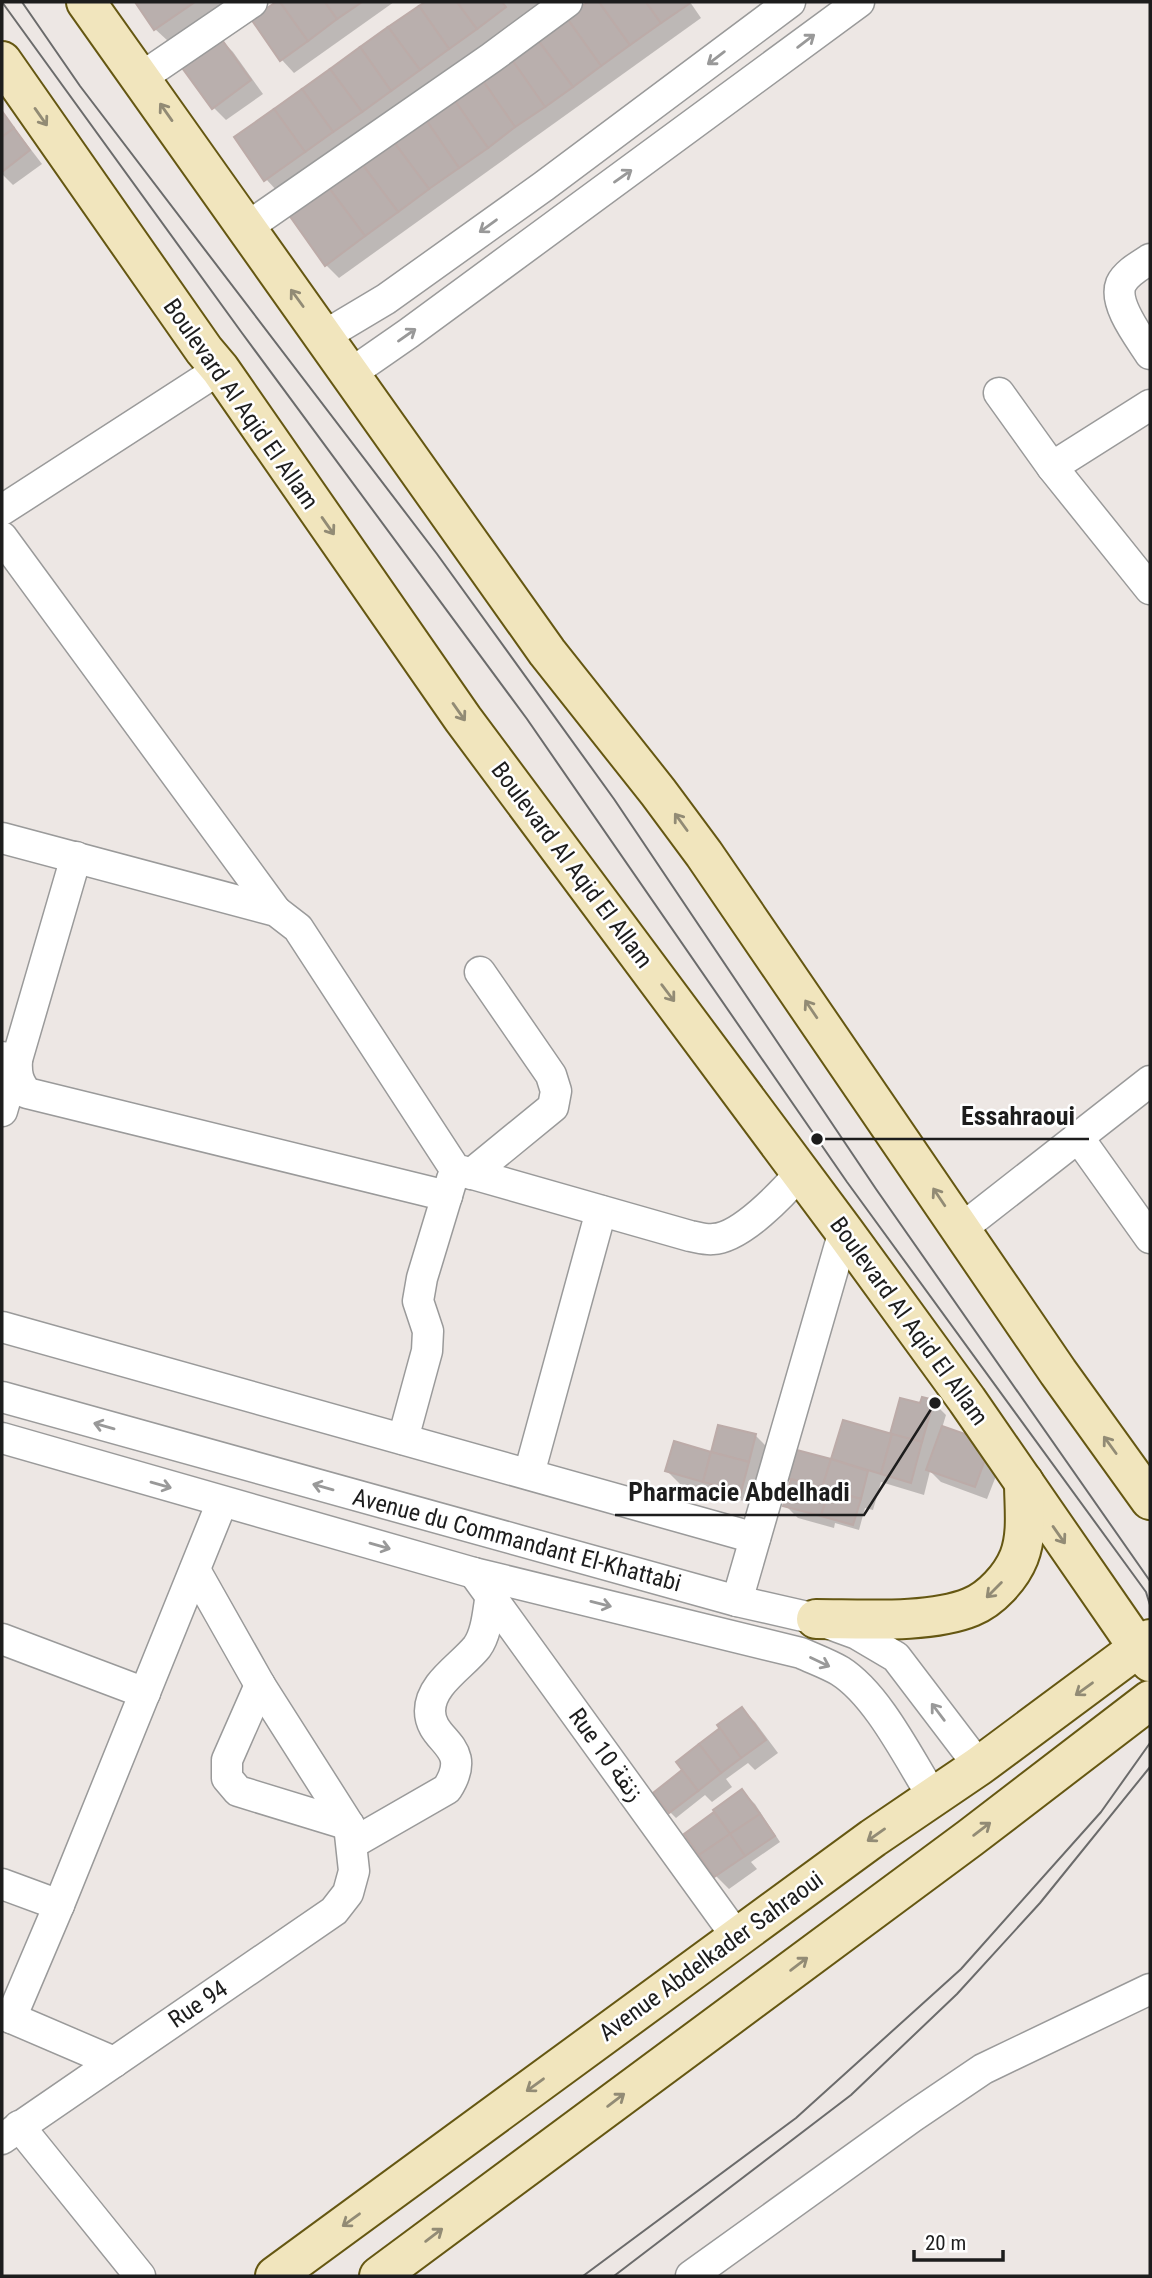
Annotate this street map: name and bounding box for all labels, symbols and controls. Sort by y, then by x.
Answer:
one-way arrow [796,34,815,49]
one-way arrow [708,50,726,65]
one-way arrow [159,103,173,122]
one-way arrow [34,107,48,126]
one-way arrow [613,169,632,183]
one-way arrow [479,219,498,233]
one-way arrow [290,289,304,308]
street label: Boulevard Al Aqid El Allam [158,293,324,515]
one-way arrow [397,328,416,342]
one-way arrow [321,516,335,535]
one-way arrow [451,703,466,721]
street label: Boulevard Al Aqid El Allam [485,757,659,973]
one-way arrow [674,813,689,832]
one-way arrow [660,983,675,1002]
one-way arrow [804,1000,818,1019]
callout: Essahraoui [947,1092,1089,1139]
text: Essahraoui [961,1101,1075,1131]
one-way arrow [932,1188,947,1207]
street label: Boulevard Al Aqid El Allam [824,1211,994,1431]
one-way arrow [93,1418,115,1431]
one-way arrow [1103,1435,1118,1454]
callout: Pharmacie Abdelhadi [615,1468,864,1515]
text: Pharmacie Abdelhadi [628,1477,850,1507]
one-way arrow [150,1479,172,1492]
one-way arrow [312,1479,334,1492]
street label: Avenue du Commandant El-Khattabi [350,1483,684,1597]
one-way arrow [1052,1525,1066,1544]
one-way arrow [369,1541,391,1554]
one-way arrow [986,1582,1003,1599]
one-way arrow [589,1598,611,1611]
one-way arrow [809,1656,830,1669]
one-way arrow [1074,1681,1093,1696]
street label: Rue 10 زنقة [563,1703,649,1807]
one-way arrow [931,1703,946,1722]
one-way arrow [972,1821,991,1836]
one-way arrow [867,1828,887,1842]
street label: Avenue Abdelkader Sahraoui [593,1865,829,2047]
one-way arrow [789,1956,807,1971]
street label: Rue 94 [163,1974,233,2034]
one-way arrow [526,2078,545,2093]
one-way arrow [606,2092,625,2107]
one-way arrow [342,2212,361,2227]
scale bar [914,2218,1003,2262]
one-way arrow [424,2228,443,2243]
text: 20 m [925,2231,966,2255]

